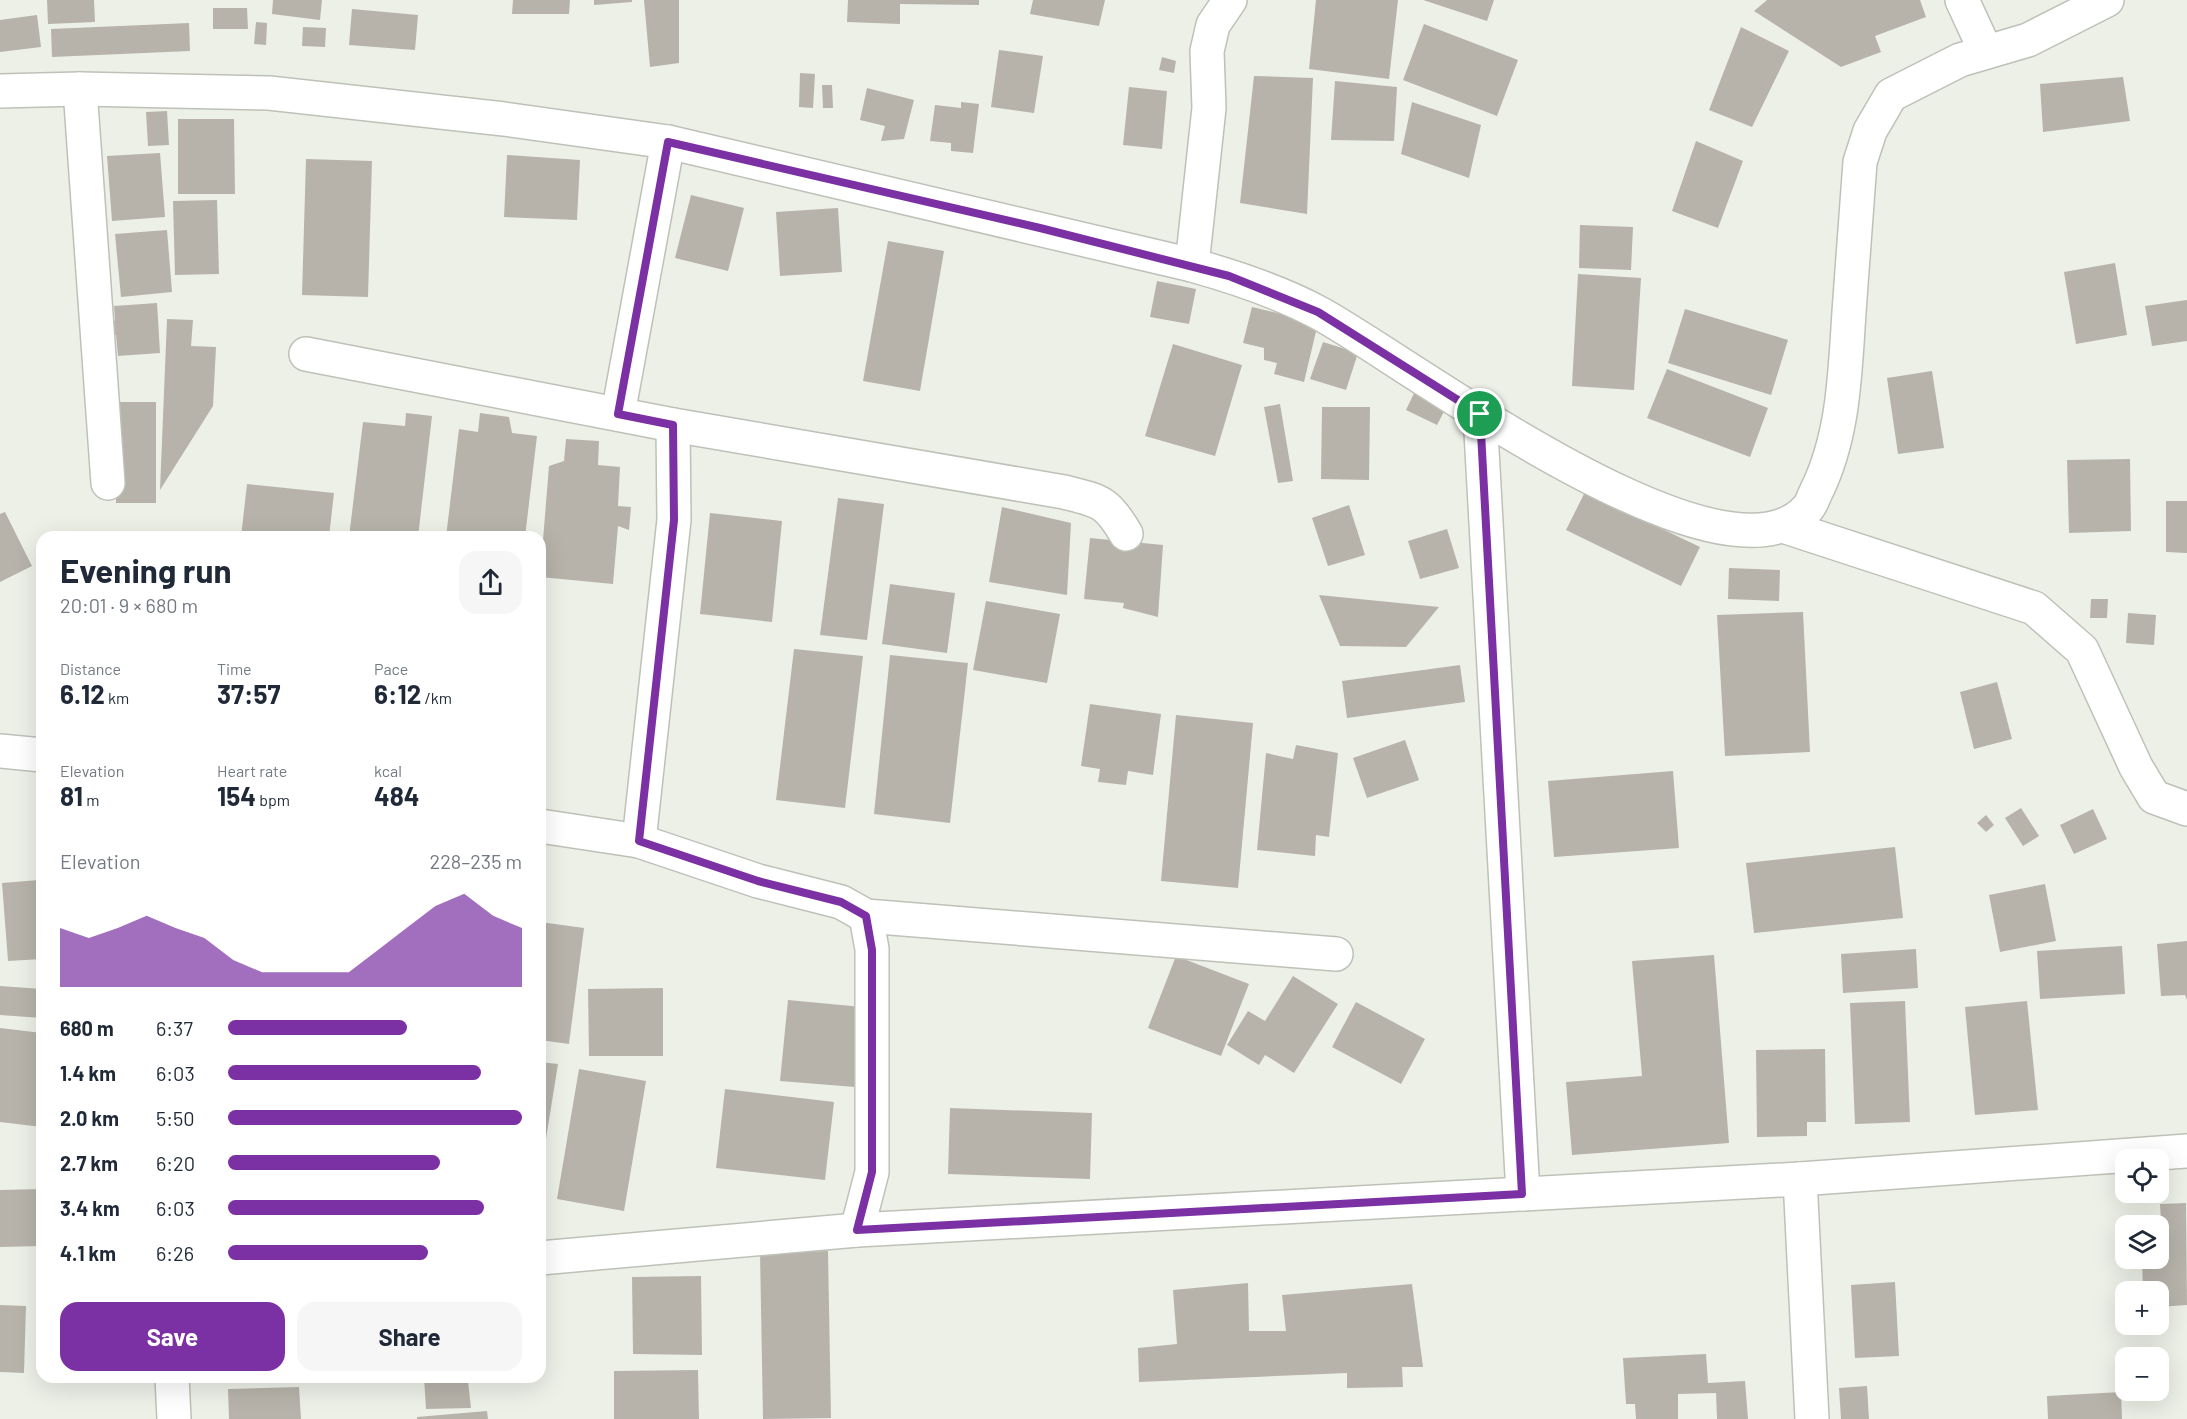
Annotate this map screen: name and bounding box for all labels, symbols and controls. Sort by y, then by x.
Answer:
pin [1454,388,1505,439]
icon: arrive [1463,397,1496,430]
text: Evening run [60,550,232,590]
button: share [459,551,522,614]
text: 20:01 · 9 × 680 m [60,593,198,617]
text: Distance [60,659,121,678]
text: Time [217,659,252,678]
text: Pace [374,659,408,678]
text: 6.12 [60,678,105,709]
text: 37:57 [217,678,280,709]
text: 6:12 [374,678,421,709]
text: km [105,688,129,707]
text: /km [421,688,452,707]
text: Elevation [60,761,124,780]
text: Heart rate [217,761,287,780]
text: kcal [374,761,402,780]
text: 81 [60,780,83,811]
text: 154 [217,780,256,811]
text: 484 [374,780,420,811]
text: m [83,790,99,809]
text: bpm [256,790,290,809]
text: Elevation [60,849,141,873]
text: 228–235 m [429,849,522,873]
text: 680 m [60,1016,114,1040]
text: 6:37 [156,1016,193,1040]
text: 1.4 km [60,1061,116,1085]
text: 6:03 [156,1061,195,1085]
text: 2.0 km [60,1106,119,1130]
text: 5:50 [156,1106,195,1130]
map controls [2115,1149,2169,1401]
button: locate [2115,1149,2169,1203]
text: 2.7 km [60,1151,118,1175]
text: 6:20 [156,1151,195,1175]
text: 3.4 km [60,1196,120,1220]
text: 6:03 [156,1196,195,1220]
button: layers [2115,1215,2169,1269]
text: 4.1 km [60,1241,116,1265]
text: 6:26 [156,1241,194,1265]
button: + [2115,1281,2169,1335]
button: Save [60,1302,285,1371]
button: Share [297,1302,522,1371]
button: − [2115,1347,2169,1401]

